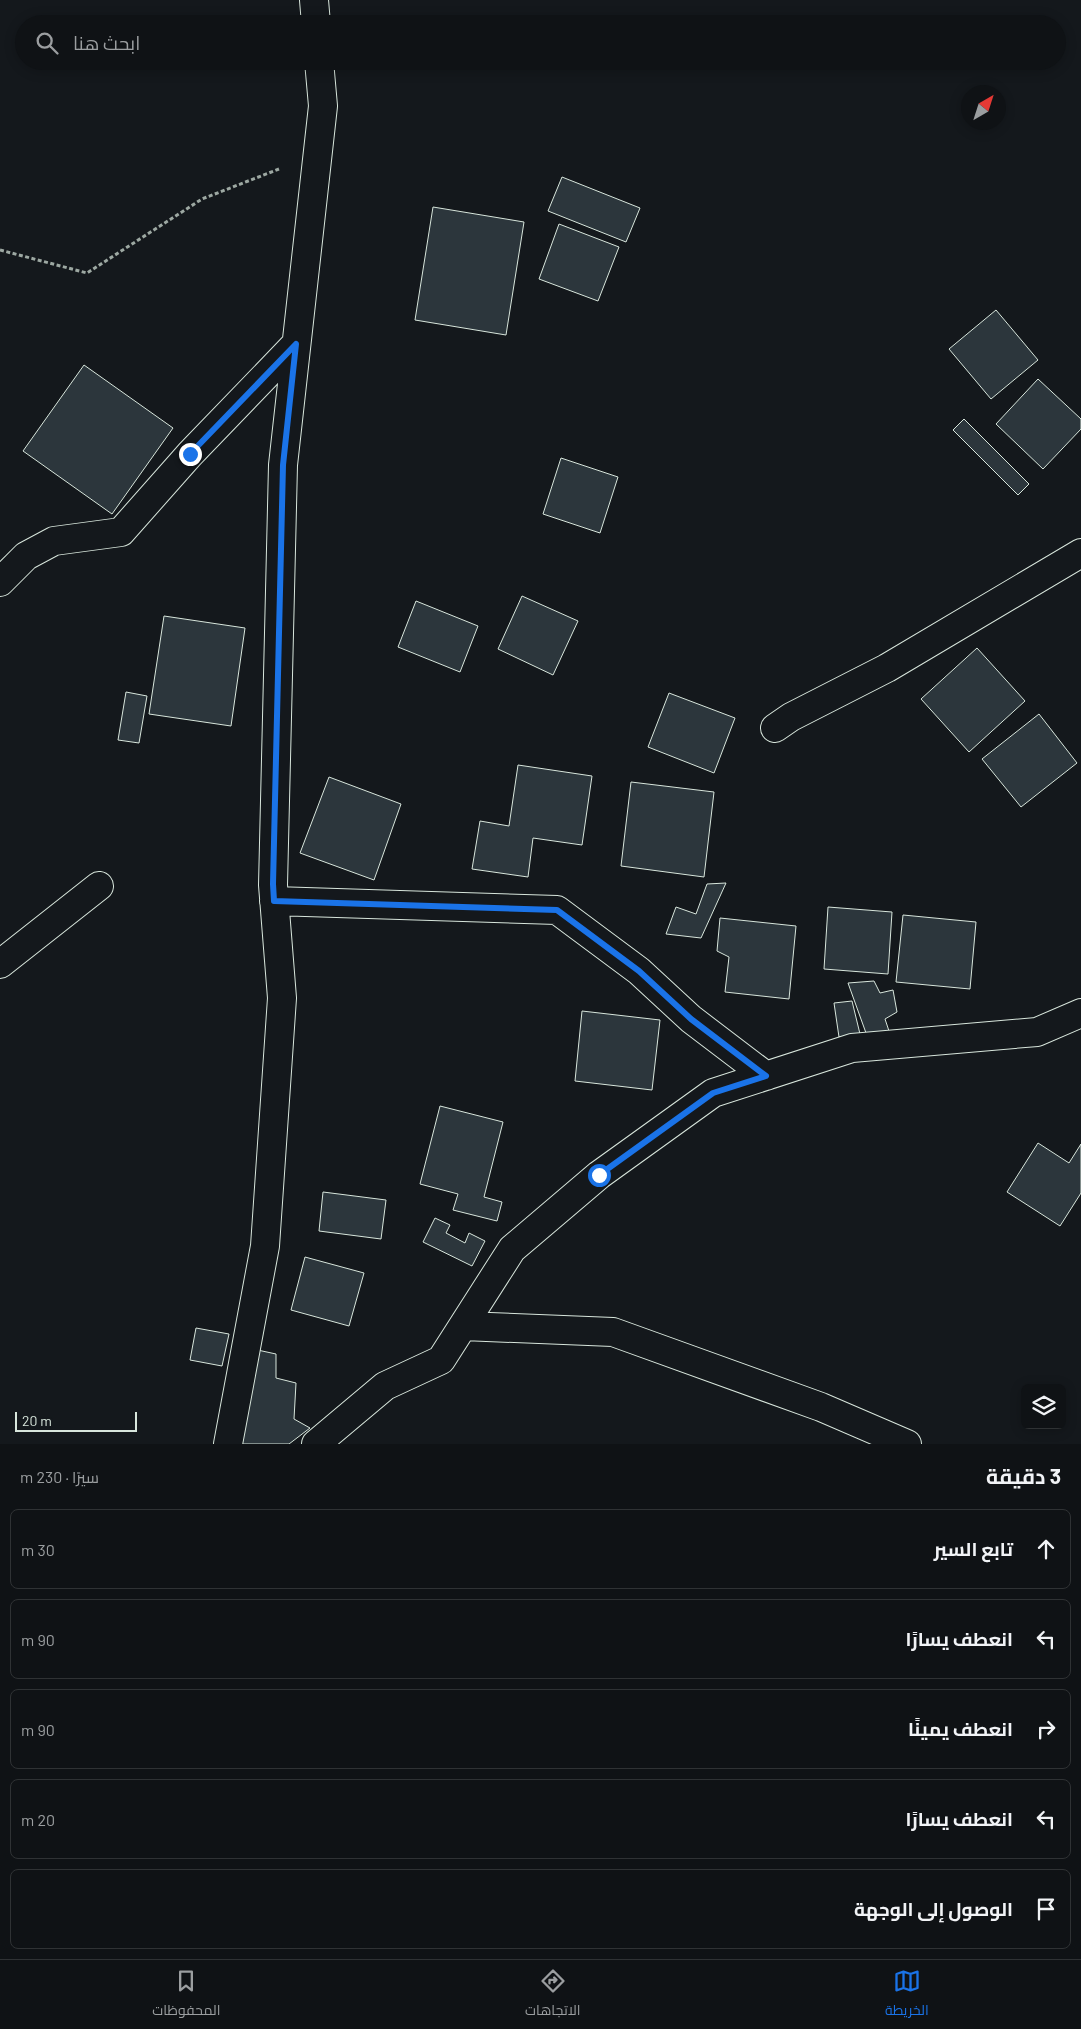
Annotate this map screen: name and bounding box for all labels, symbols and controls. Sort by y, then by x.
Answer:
search box [15,15,1066,70]
icon: search [33,29,61,57]
text: ابحث هنا [73,31,140,54]
north arrow [961,85,1006,130]
route end [179,443,202,466]
route start [588,1164,611,1187]
map controls [1021,1384,1066,1429]
button: layers [1021,1384,1066,1429]
scale bar [15,1409,138,1432]
text: 20 m [22,1412,52,1429]
text: 3 دقيقة [986,1463,1061,1488]
text: سيرًا · 230 m [20,1467,99,1486]
icon: ahead [1032,1535,1060,1563]
text: تابع السير [934,1537,1013,1560]
text: 30 m [21,1540,55,1559]
icon: left [1032,1625,1060,1653]
text: انعطف يسارًا [906,1627,1013,1650]
text: 90 m [21,1630,55,1649]
icon: right [1032,1715,1060,1743]
text: انعطف يمينًا [908,1717,1013,1740]
text: 90 m [21,1720,55,1739]
icon: left [1032,1805,1060,1833]
text: انعطف يسارًا [906,1807,1013,1830]
text: 20 m [21,1810,55,1829]
icon: arrive [1032,1895,1060,1923]
text: الوصول إلى الوجهة [854,1897,1013,1920]
tab: المحفوظات [152,1967,220,2023]
tab: الاتجاهات [525,1967,580,2023]
tab: الخريطة [885,1967,929,2023]

